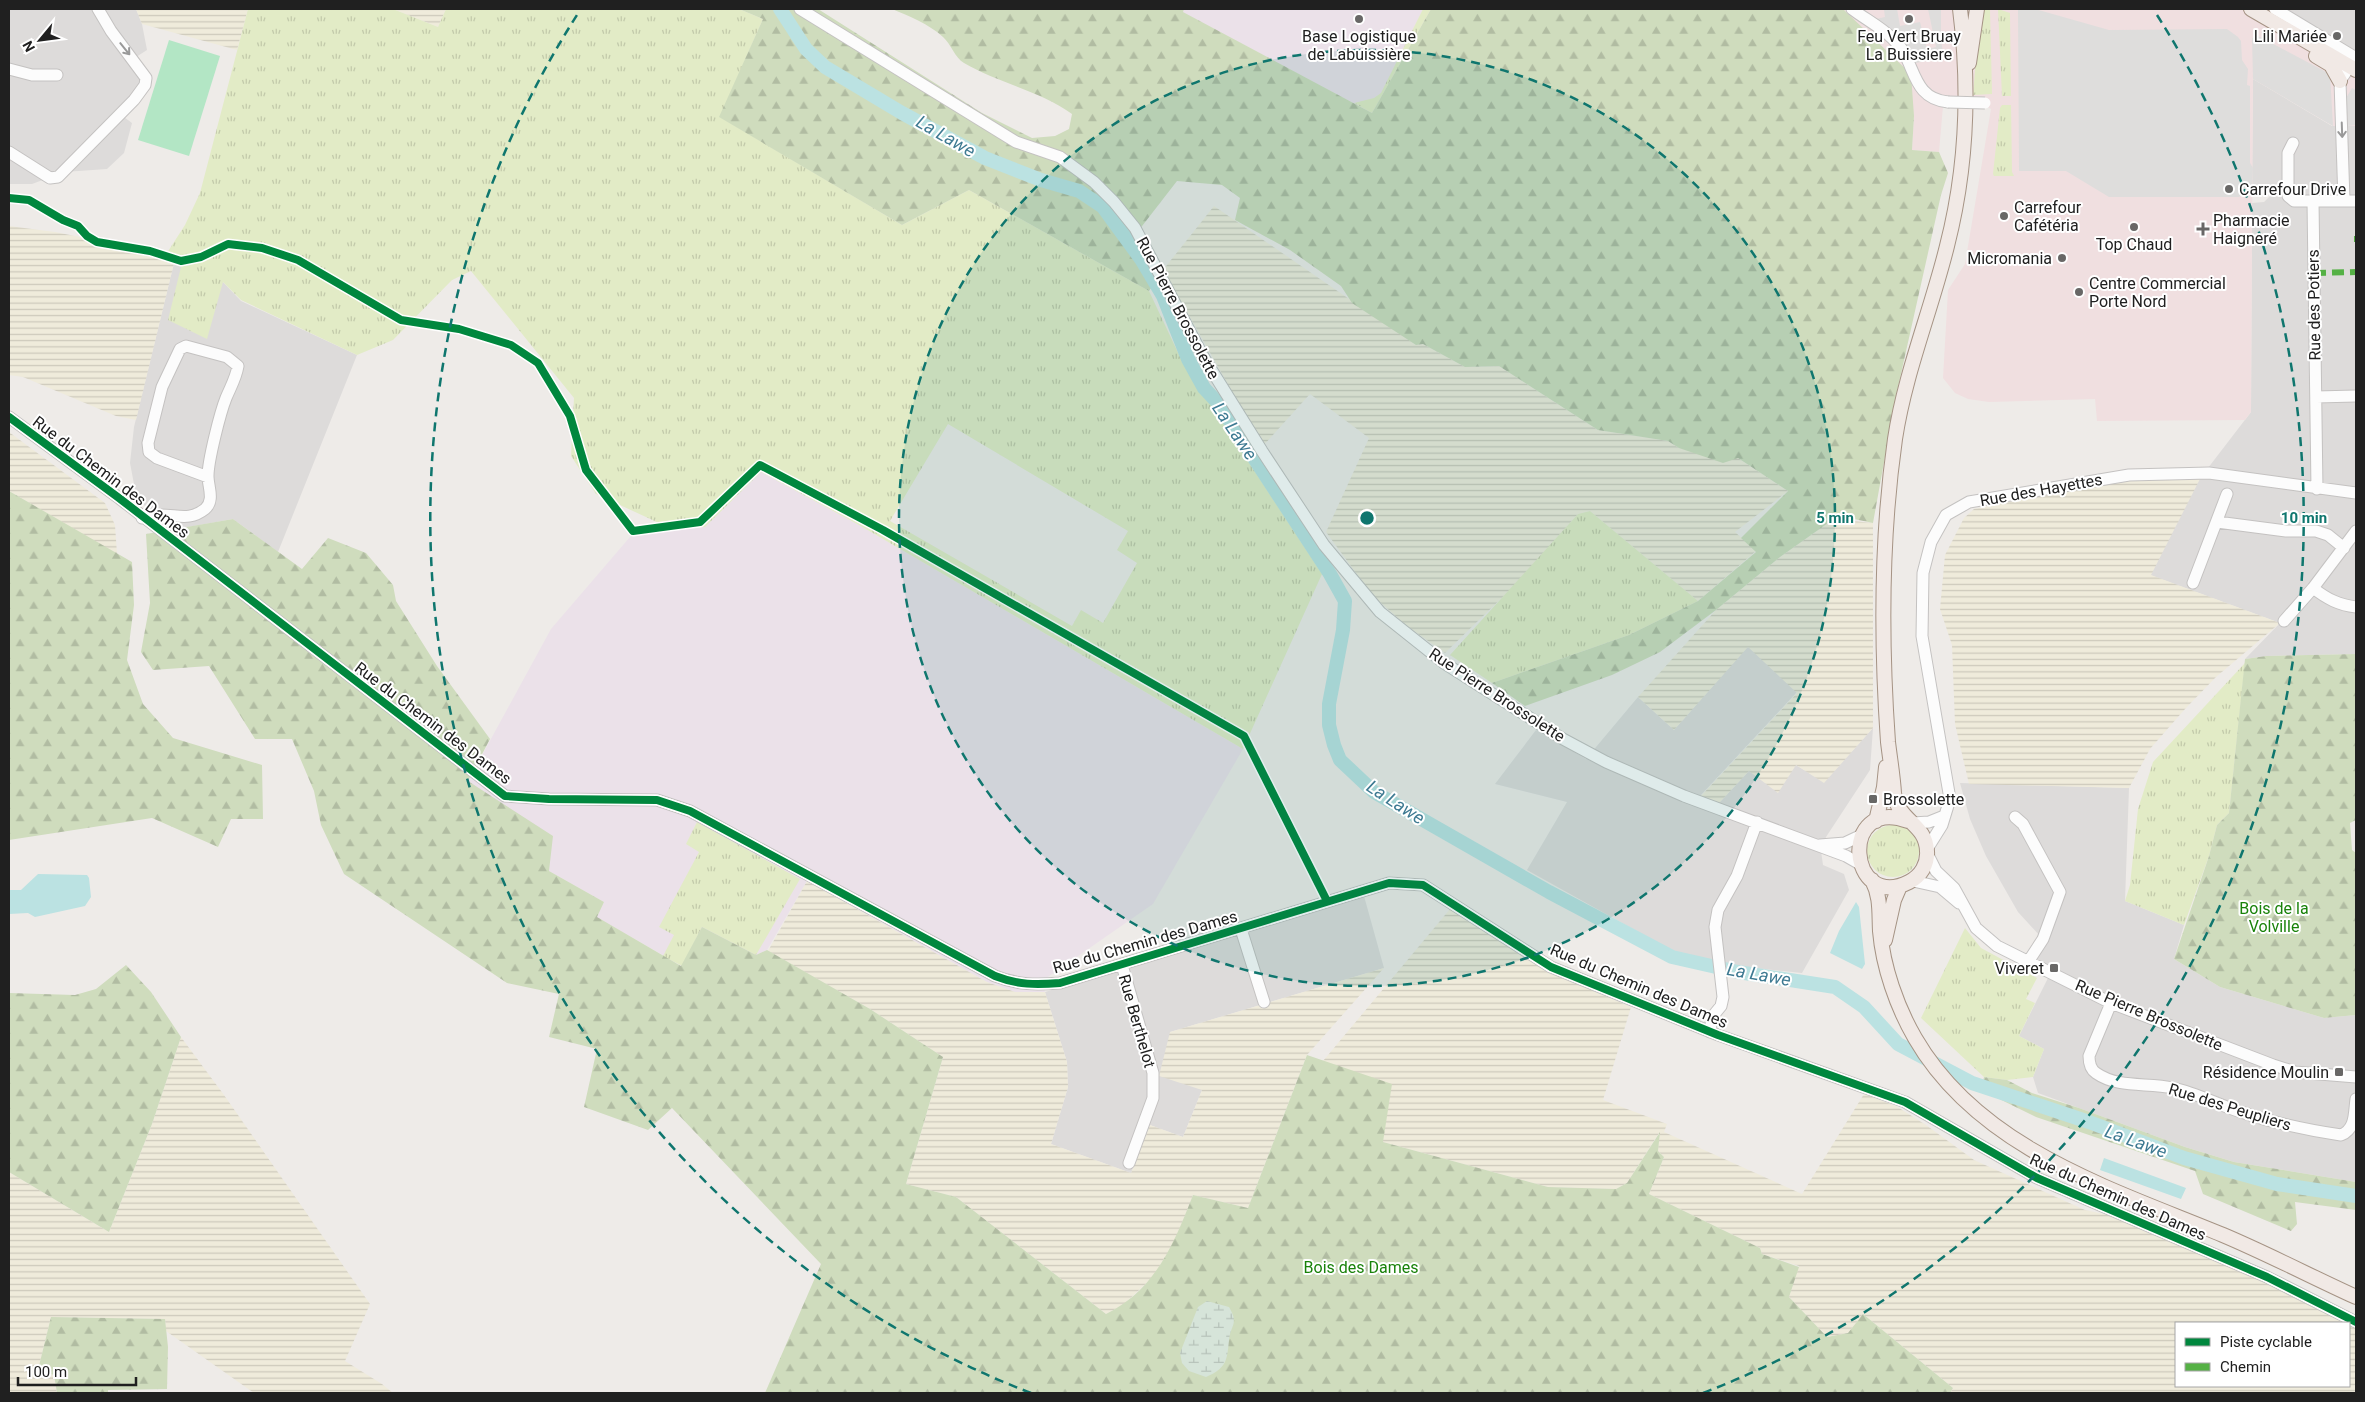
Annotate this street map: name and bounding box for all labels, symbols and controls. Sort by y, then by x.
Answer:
marker: Base Logistique de Labuissière [1353,13,1365,25]
marker: Feu Vert Bruay La Buissiere [1903,13,1915,25]
north arrow [15,15,65,65]
place label: Base Logistique de Labuissière [1302,27,1416,64]
place label: Feu Vert Bruay La Buissiere [1857,27,1961,64]
place label: Lili Mariée [2254,27,2327,46]
marker: Lili Mariée [2331,30,2343,42]
text: N [19,38,38,55]
one-way arrow [120,42,131,55]
water label: La Lawe [913,111,979,161]
one-way arrow [2337,122,2346,138]
place label: Carrefour Drive [2239,180,2346,199]
marker: Carrefour Drive [2223,183,2235,195]
place label: Carrefour Cafétéria [2014,198,2082,235]
marker: Carrefour Cafétéria [1998,210,2010,222]
place label: Pharmacie Haigneré [2213,211,2290,248]
marker: Top Chaud [2128,221,2140,233]
marker: Pharmacie Haigneré [2197,223,2209,235]
street label: Rue Pierre Brossolette [1133,234,1223,382]
place label: Top Chaud [2096,235,2172,254]
place label: Micromania [1967,249,2052,268]
street label: Rue des Potiers [2304,249,2324,361]
marker: Micromania [2056,252,2068,264]
place label: Centre Commercial Porte Nord [2089,274,2226,311]
marker: Centre Commercial Porte Nord [2073,286,2085,298]
water label: La Lawe [1208,398,1262,464]
street label: Rue du Chemin des Dames [29,412,193,542]
street label: Rue des Hayettes [1978,470,2104,510]
centre of rings [1358,509,1376,527]
text: 5 min [1816,509,1854,527]
text: 10 min [2281,509,2327,527]
street label: Rue Pierre Brossolette [1426,644,1568,746]
street label: Rue du Chemin des Dames [351,658,515,788]
water label: La Lawe [1363,776,1429,828]
place label: Brossolette [1883,790,1964,809]
marker: Brossolette [1867,793,1879,805]
park label: Bois de la Volville [2239,899,2309,936]
street label: Rue du Chemin des Dames [1051,907,1239,977]
street label: Rue du Chemin des Dames [1547,940,1731,1032]
water label: La Lawe [1725,958,1793,990]
place label: Viveret [1995,959,2044,978]
marker: Viveret [2048,962,2060,974]
street label: Rue Berthelot [1115,972,1159,1070]
street label: Rue Pierre Brossolette [2073,975,2225,1055]
place label: Résidence Moulin [2203,1063,2329,1082]
marker: Résidence Moulin [2333,1066,2345,1078]
street label: Rue des Peupliers [2166,1079,2294,1135]
water label: La Lawe [2102,1120,2170,1162]
street label: Rue du Chemin des Dames [2027,1149,2209,1245]
park label: Bois des Dames [1304,1258,1418,1277]
legend [2175,1322,2350,1387]
text: Piste cyclable [2220,1333,2312,1351]
scale bar [18,1354,135,1386]
text: Chemin [2220,1358,2271,1376]
text: 100 m [25,1363,67,1381]

